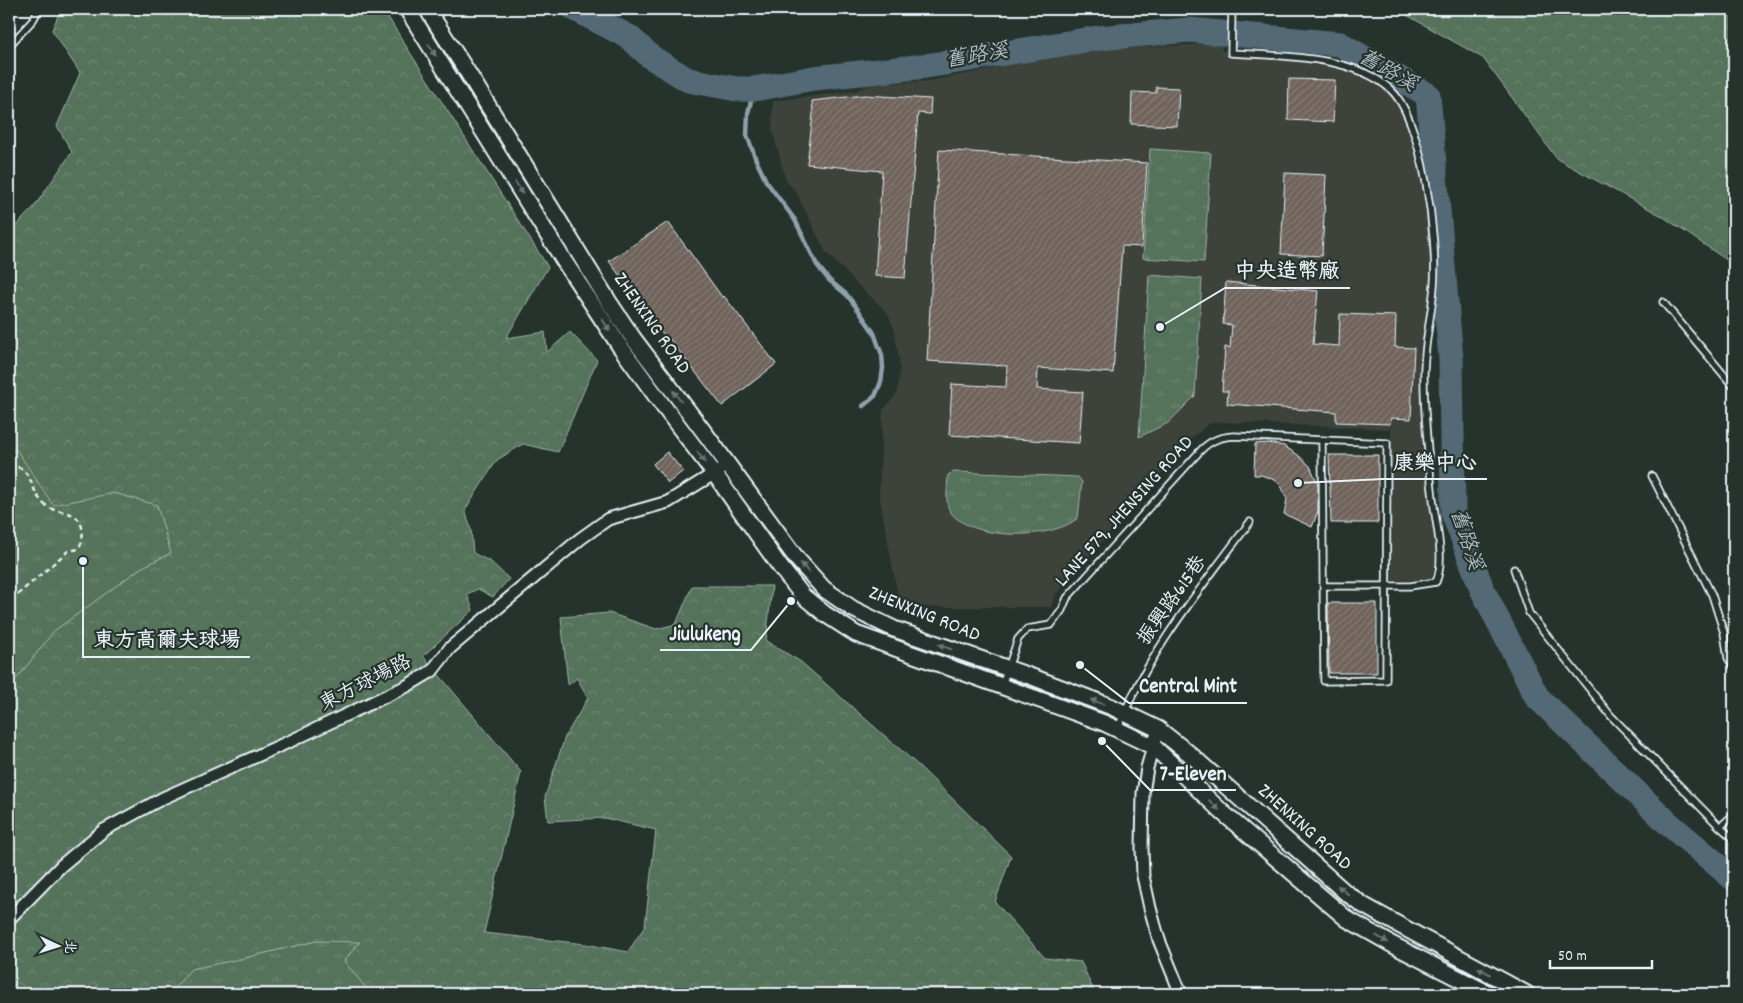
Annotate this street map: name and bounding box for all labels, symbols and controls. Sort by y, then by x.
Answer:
water label: 舊路溪 [944,37,1011,77]
water label: 舊路溪 [1352,43,1423,101]
one-way arrow [428,44,437,57]
one-way arrow [514,181,523,194]
callout: 中央造幣廠 [1225,252,1350,288]
text: 中央造幣廠 [1235,258,1340,288]
street label: ZHENXING ROAD [606,268,696,380]
one-way arrow [601,318,611,331]
one-way arrow [672,389,682,403]
street label: LANE 579, JHENSING ROAD [1049,430,1201,594]
callout: 康樂中心 [1383,443,1487,479]
one-way arrow [696,450,706,464]
text: 康樂中心 [1393,450,1477,480]
water label: 舊路溪 [1441,505,1489,576]
street label: 振興路615巷 [1132,550,1215,651]
one-way arrow [799,563,811,575]
street label: ZHENXING ROAD [864,580,984,650]
callout: Jiulukeng [660,614,751,650]
callout: 東方高爾夫球場 [83,621,250,657]
text: Jiulukeng [669,621,741,651]
text: 東方高爾夫球場 [94,627,241,657]
one-way arrow [937,642,952,650]
street label: 東方球場路 [315,648,418,719]
callout: Central Mint [1129,667,1247,703]
text: Central Mint [1139,673,1237,703]
one-way arrow [1090,698,1105,705]
callout: 7-Eleven [1150,754,1236,790]
text: 7-Eleven [1160,761,1227,791]
street label: ZHENXING ROAD [1251,778,1357,878]
one-way arrow [1208,799,1220,811]
one-way arrow [1338,884,1350,896]
north arrow [32,920,82,970]
one-way arrow [1374,935,1389,943]
scale bar [1550,938,1653,970]
text: 北 [59,939,79,954]
text: 50 m [1558,946,1587,968]
one-way arrow [1477,967,1491,975]

